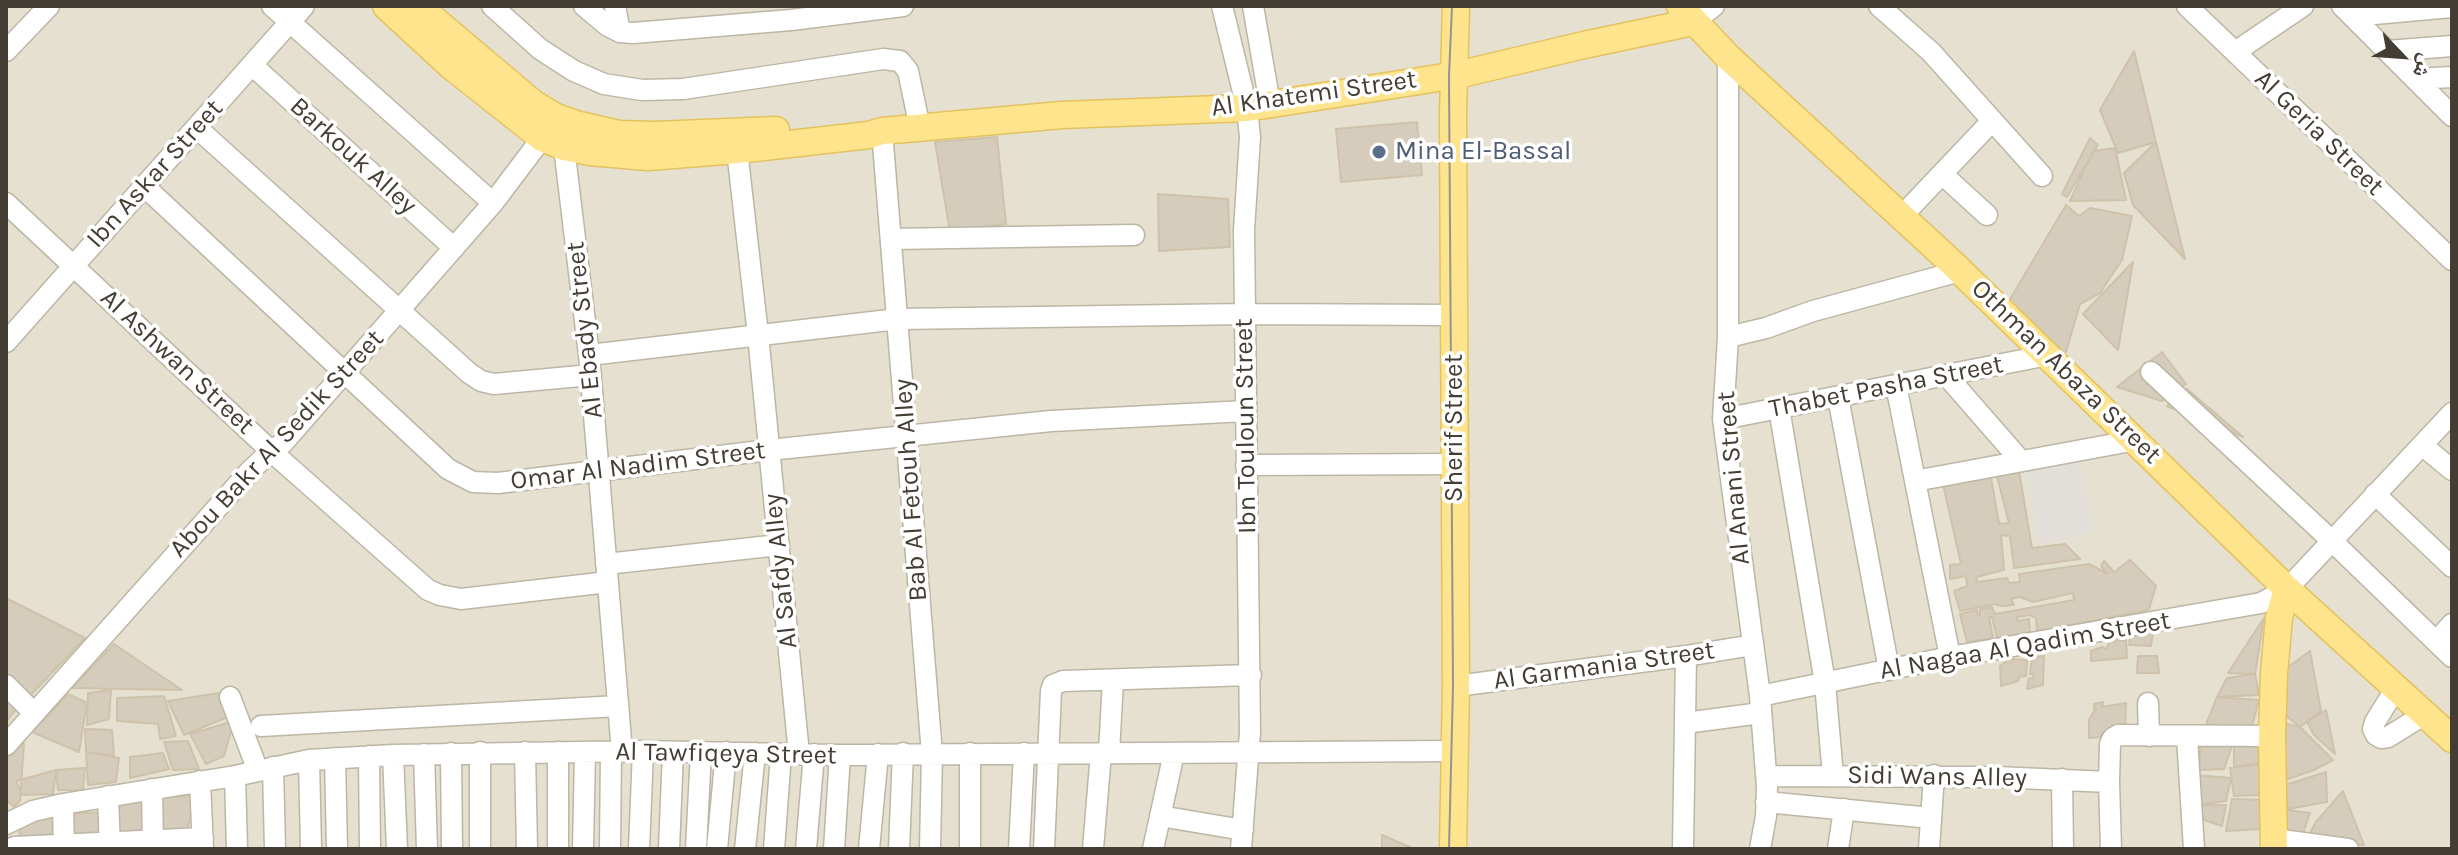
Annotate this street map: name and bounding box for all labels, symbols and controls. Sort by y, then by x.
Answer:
north arrow [2362,16,2442,96]
text: ش [2407,50,2440,82]
street label: Al Khatemi Street [1209,64,1419,124]
street label: Al Geria Street [2248,64,2390,202]
street label: Barkouk Alley [283,91,423,221]
street label: Ibn Askar Street [80,93,230,255]
place label: Mina El-Bassal [1395,136,1571,168]
marker: Mina El-Bassal [1370,143,1388,161]
street label: Al Ebady Street [560,240,610,420]
street label: Othman Abaza Street [1965,273,2167,471]
street label: Al Ashwan Street [94,283,260,441]
street label: Ibn Touloun Street [1229,318,1263,534]
street label: Abou Bakr Al Sedik Street [163,324,391,564]
street label: Thabet Pasha Street [1766,349,2006,425]
street label: Sherif Street [1439,354,1471,502]
street label: Bab Al Fetouh Alley [888,378,934,602]
street label: Al Anani Street [1711,390,1757,566]
street label: Omar Al Nadim Street [509,435,767,497]
street label: Al Safdy Alley [757,492,805,650]
street label: Al Nagaa Al Qadim Street [1877,605,2173,687]
street label: Al Garmania Street [1492,635,1716,697]
street label: Al Tawfiqeya Street [615,736,837,772]
street label: Sidi Wans Alley [1847,760,2027,794]

